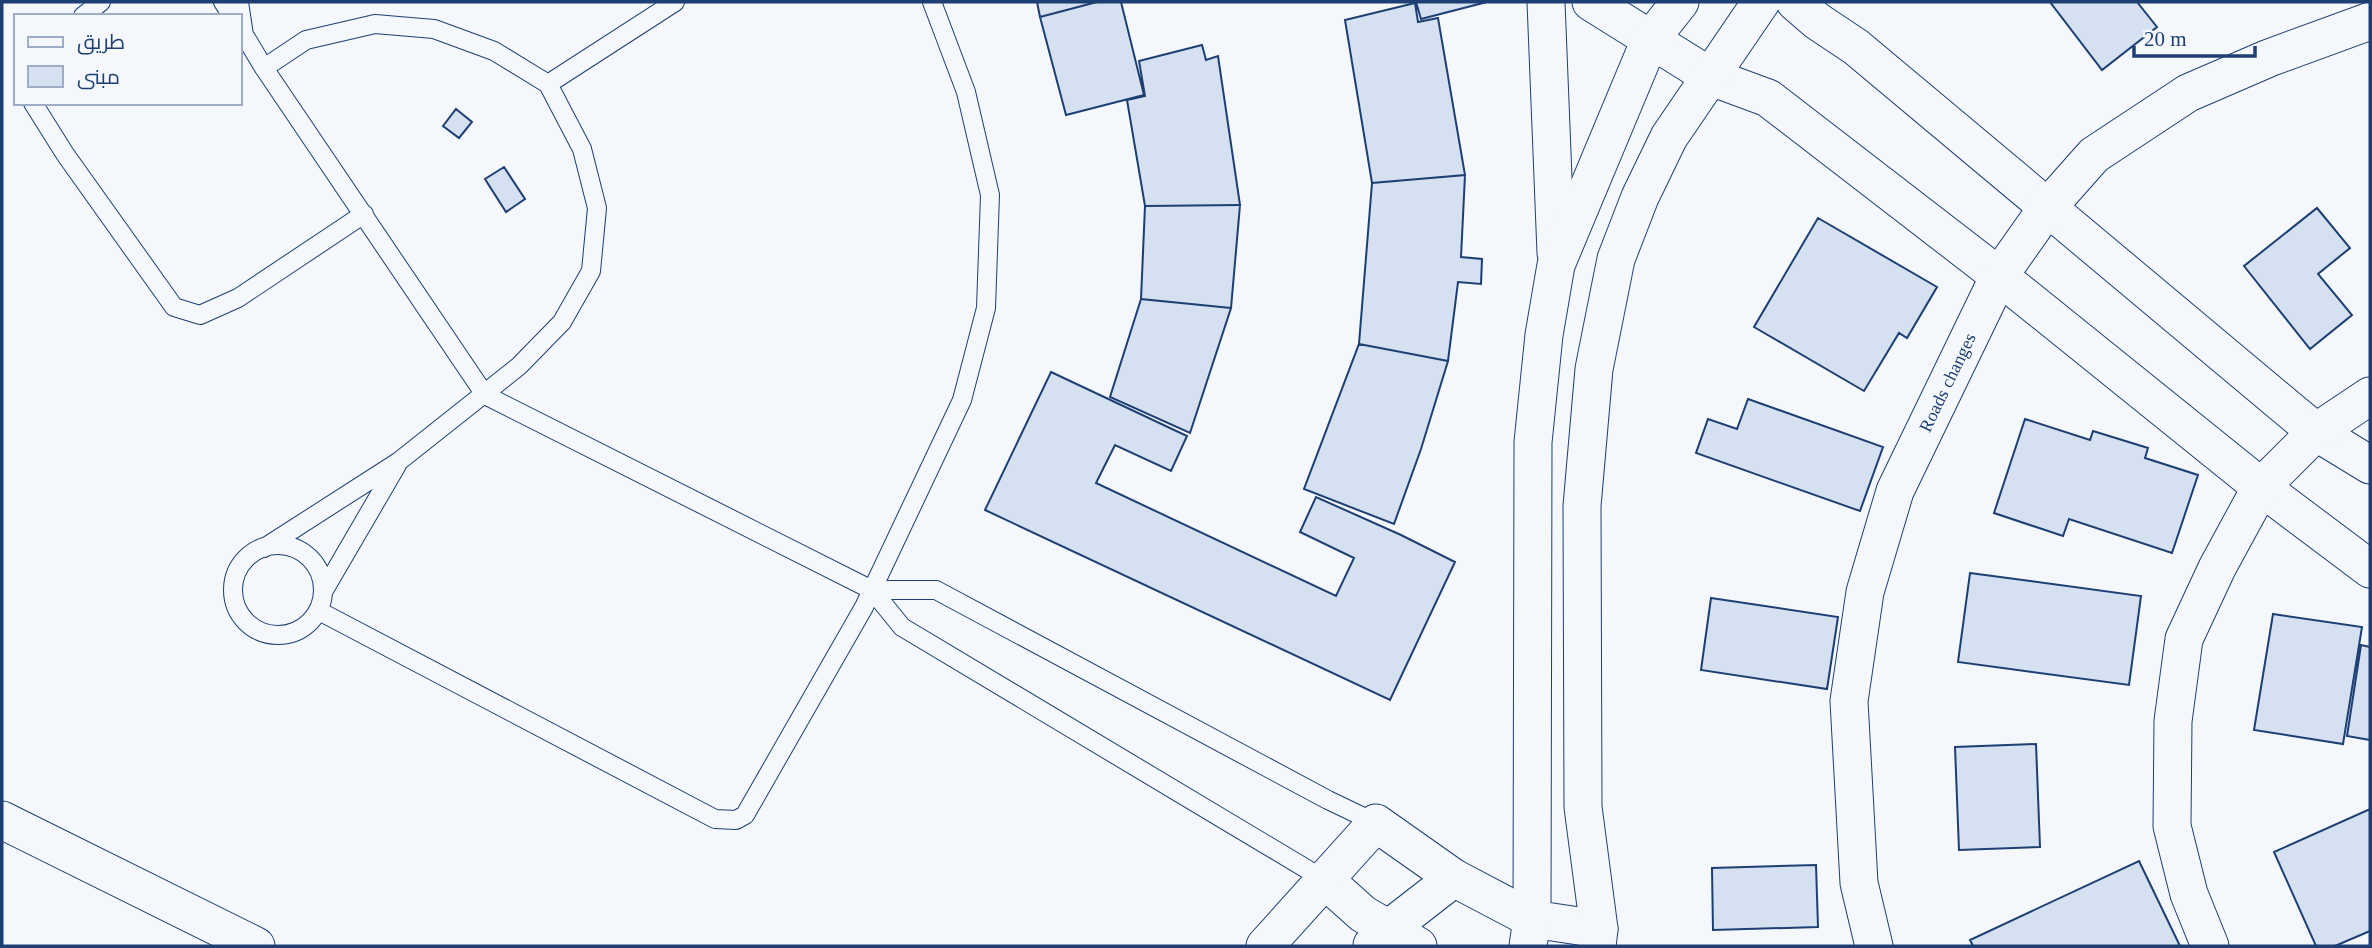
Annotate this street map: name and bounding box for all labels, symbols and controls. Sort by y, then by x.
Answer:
legend [14,14,242,105]
scale bar [2134,14,2255,58]
text: 20 m [2144,27,2187,51]
text: طريق [77,30,125,55]
text: مبنى [77,65,120,90]
street label: Roads changes [1915,330,1980,435]

